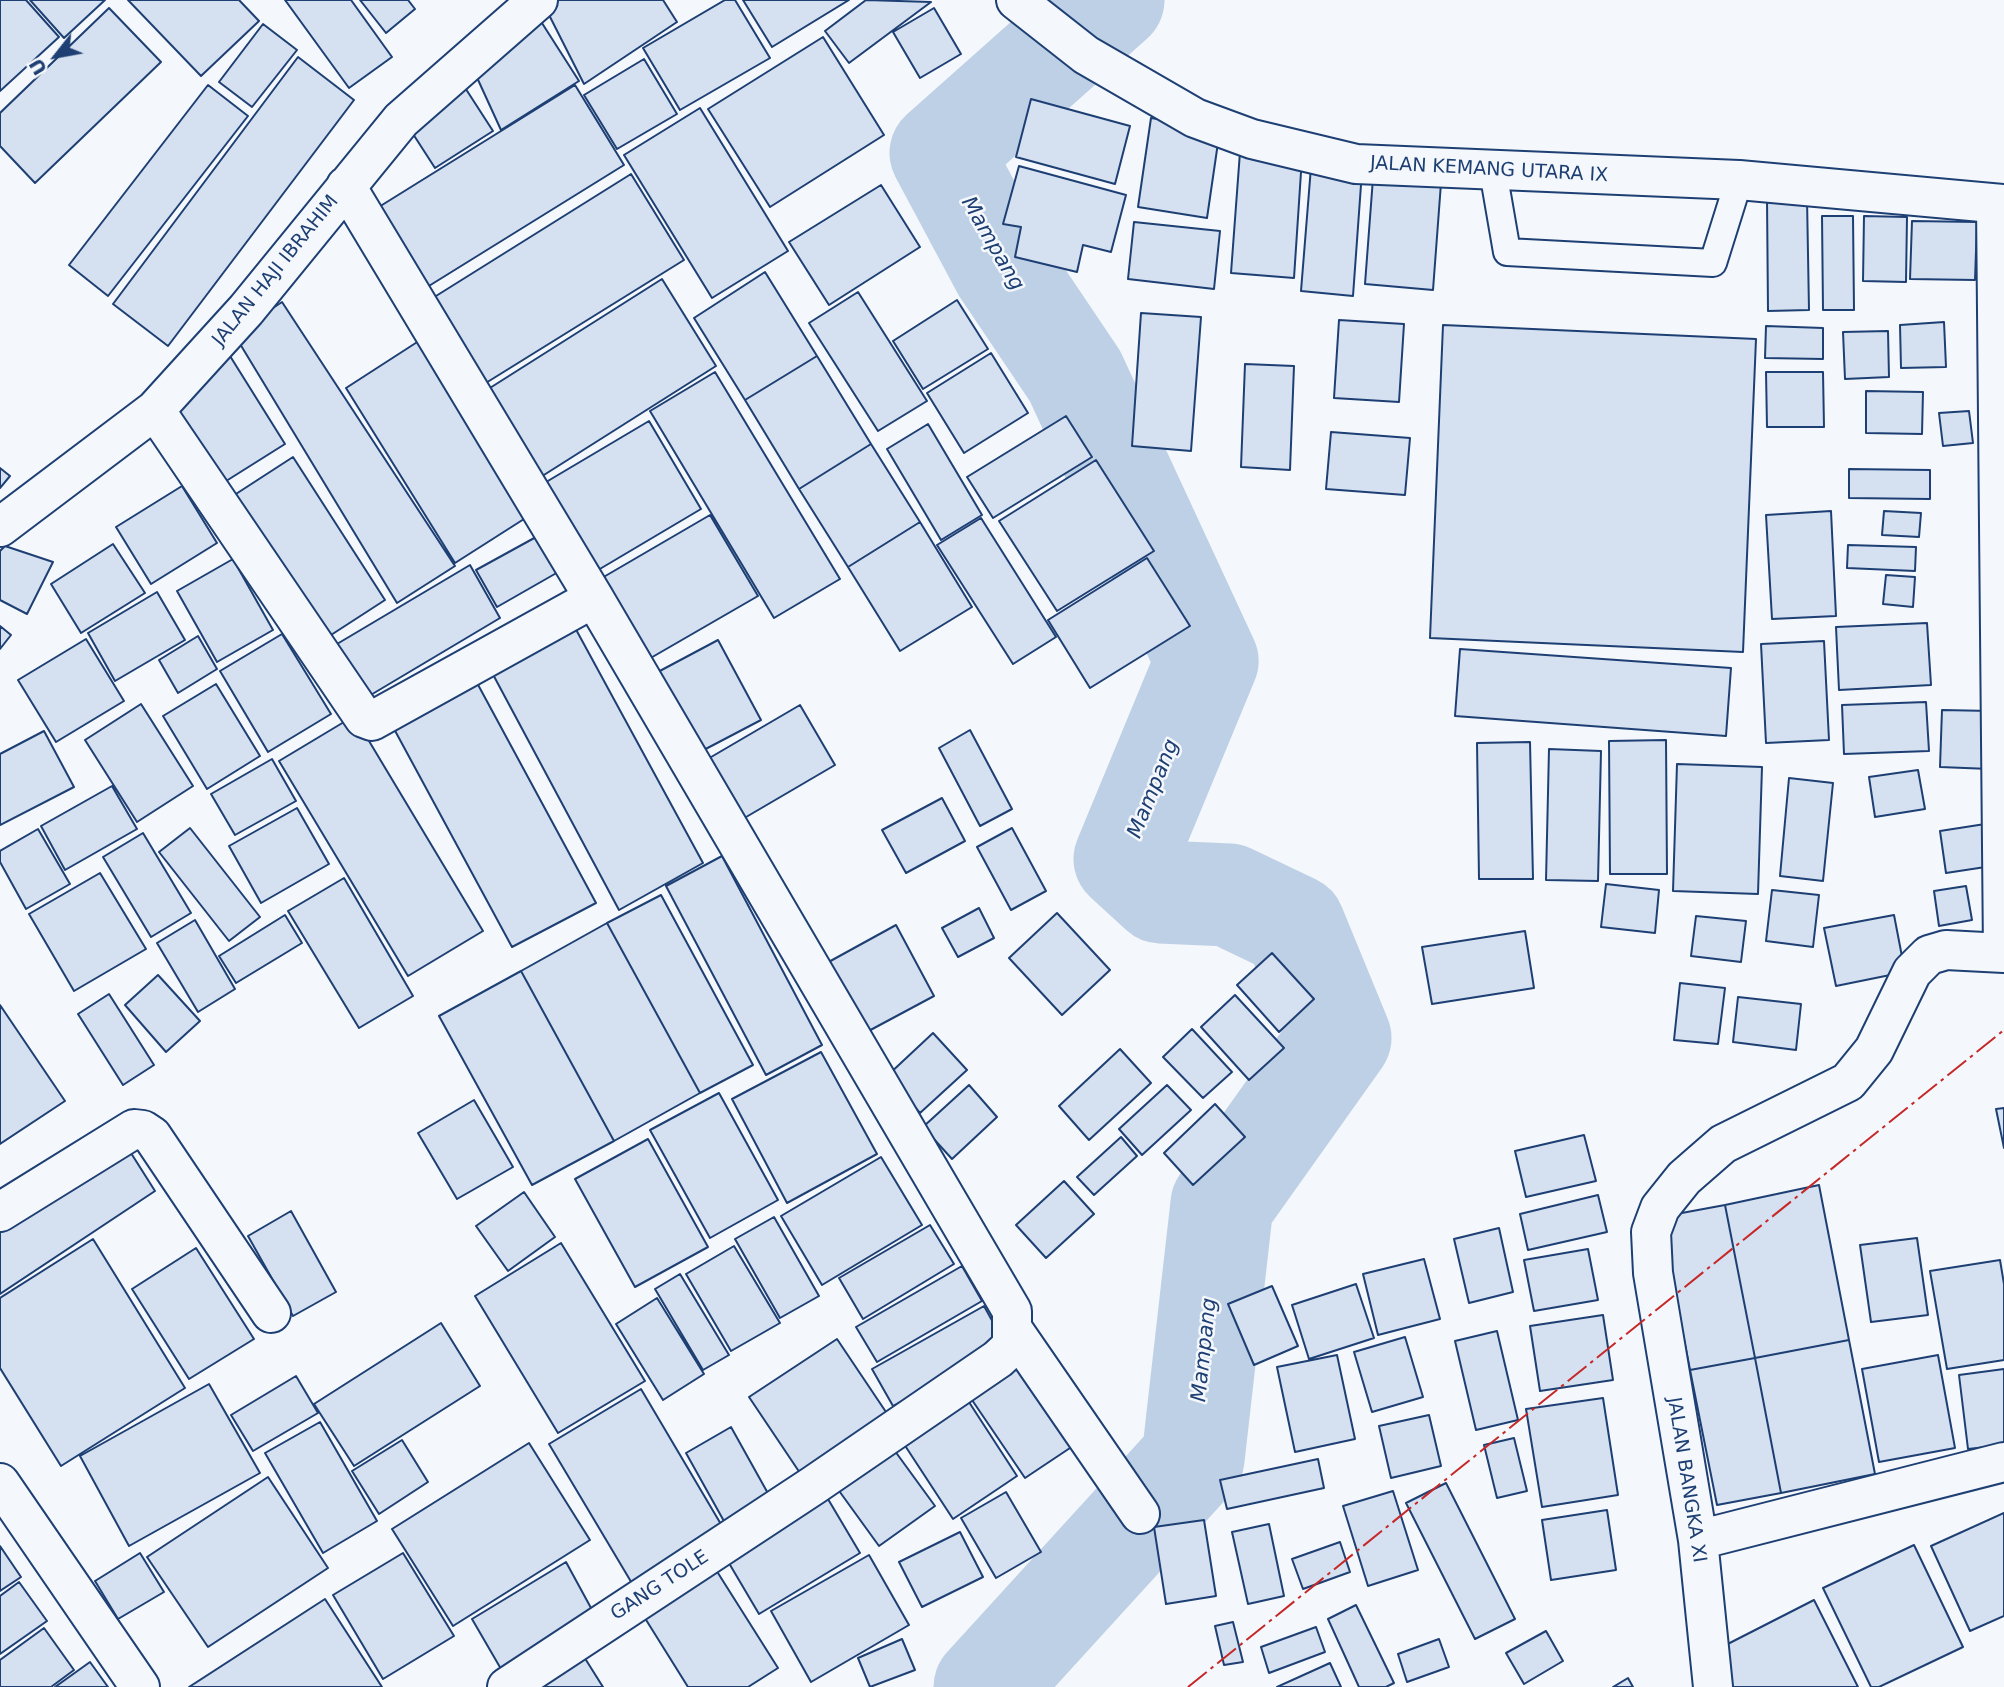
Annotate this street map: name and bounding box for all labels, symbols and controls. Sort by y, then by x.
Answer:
north arrow [21,21,91,91]
text: U [25,55,51,79]
street label: JALAN KEMANG UTARA IX [1369,152,1609,188]
street label: JALAN HAJI IBRAHIM [208,191,344,351]
water label: Mampang [955,193,1029,295]
water label: Mampang [1123,736,1185,842]
water label: Mampang [1187,1297,1223,1403]
street label: JALAN BANGKA XI [1662,1396,1710,1564]
street label: GANG TOLE [607,1546,713,1626]

